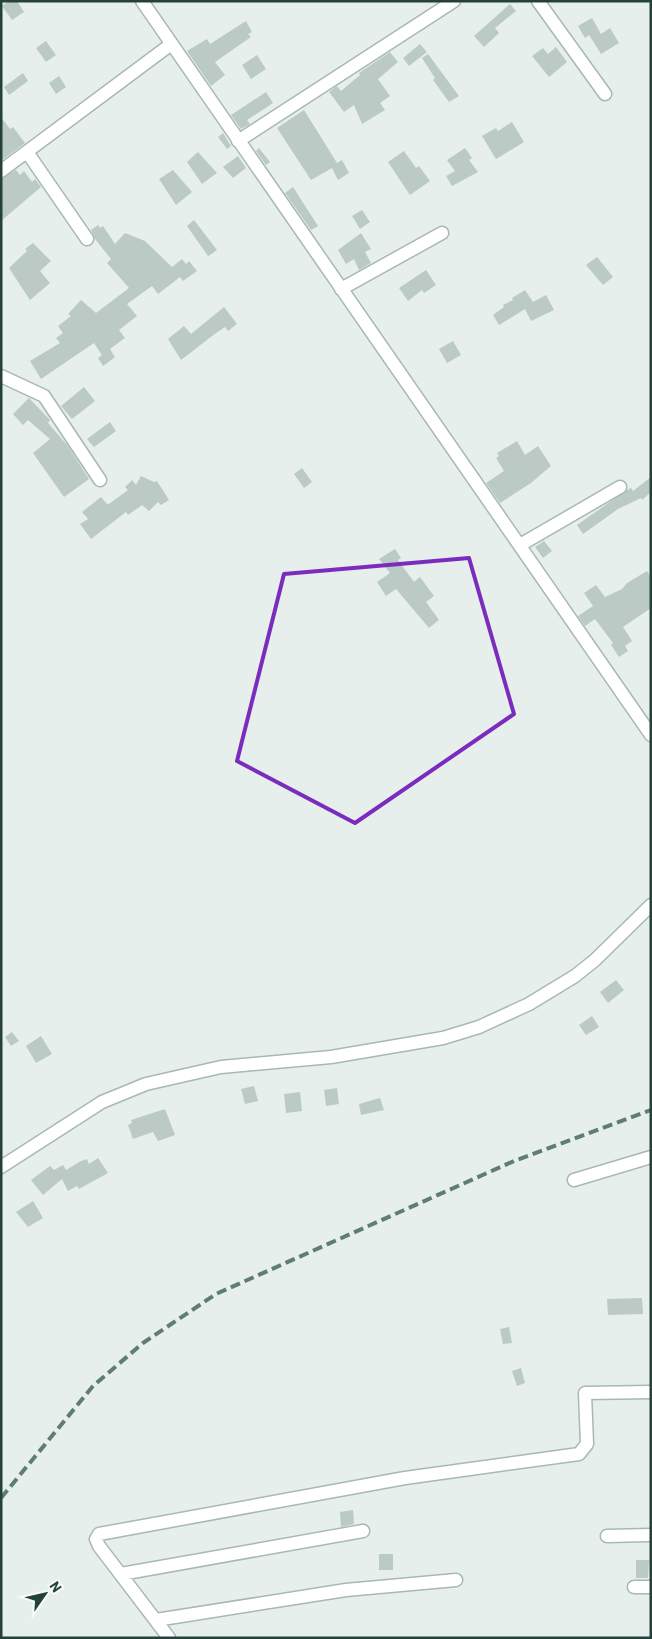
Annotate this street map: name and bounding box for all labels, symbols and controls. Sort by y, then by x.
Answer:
north arrow [20,1569,70,1619]
text: N [47,1578,66,1595]

